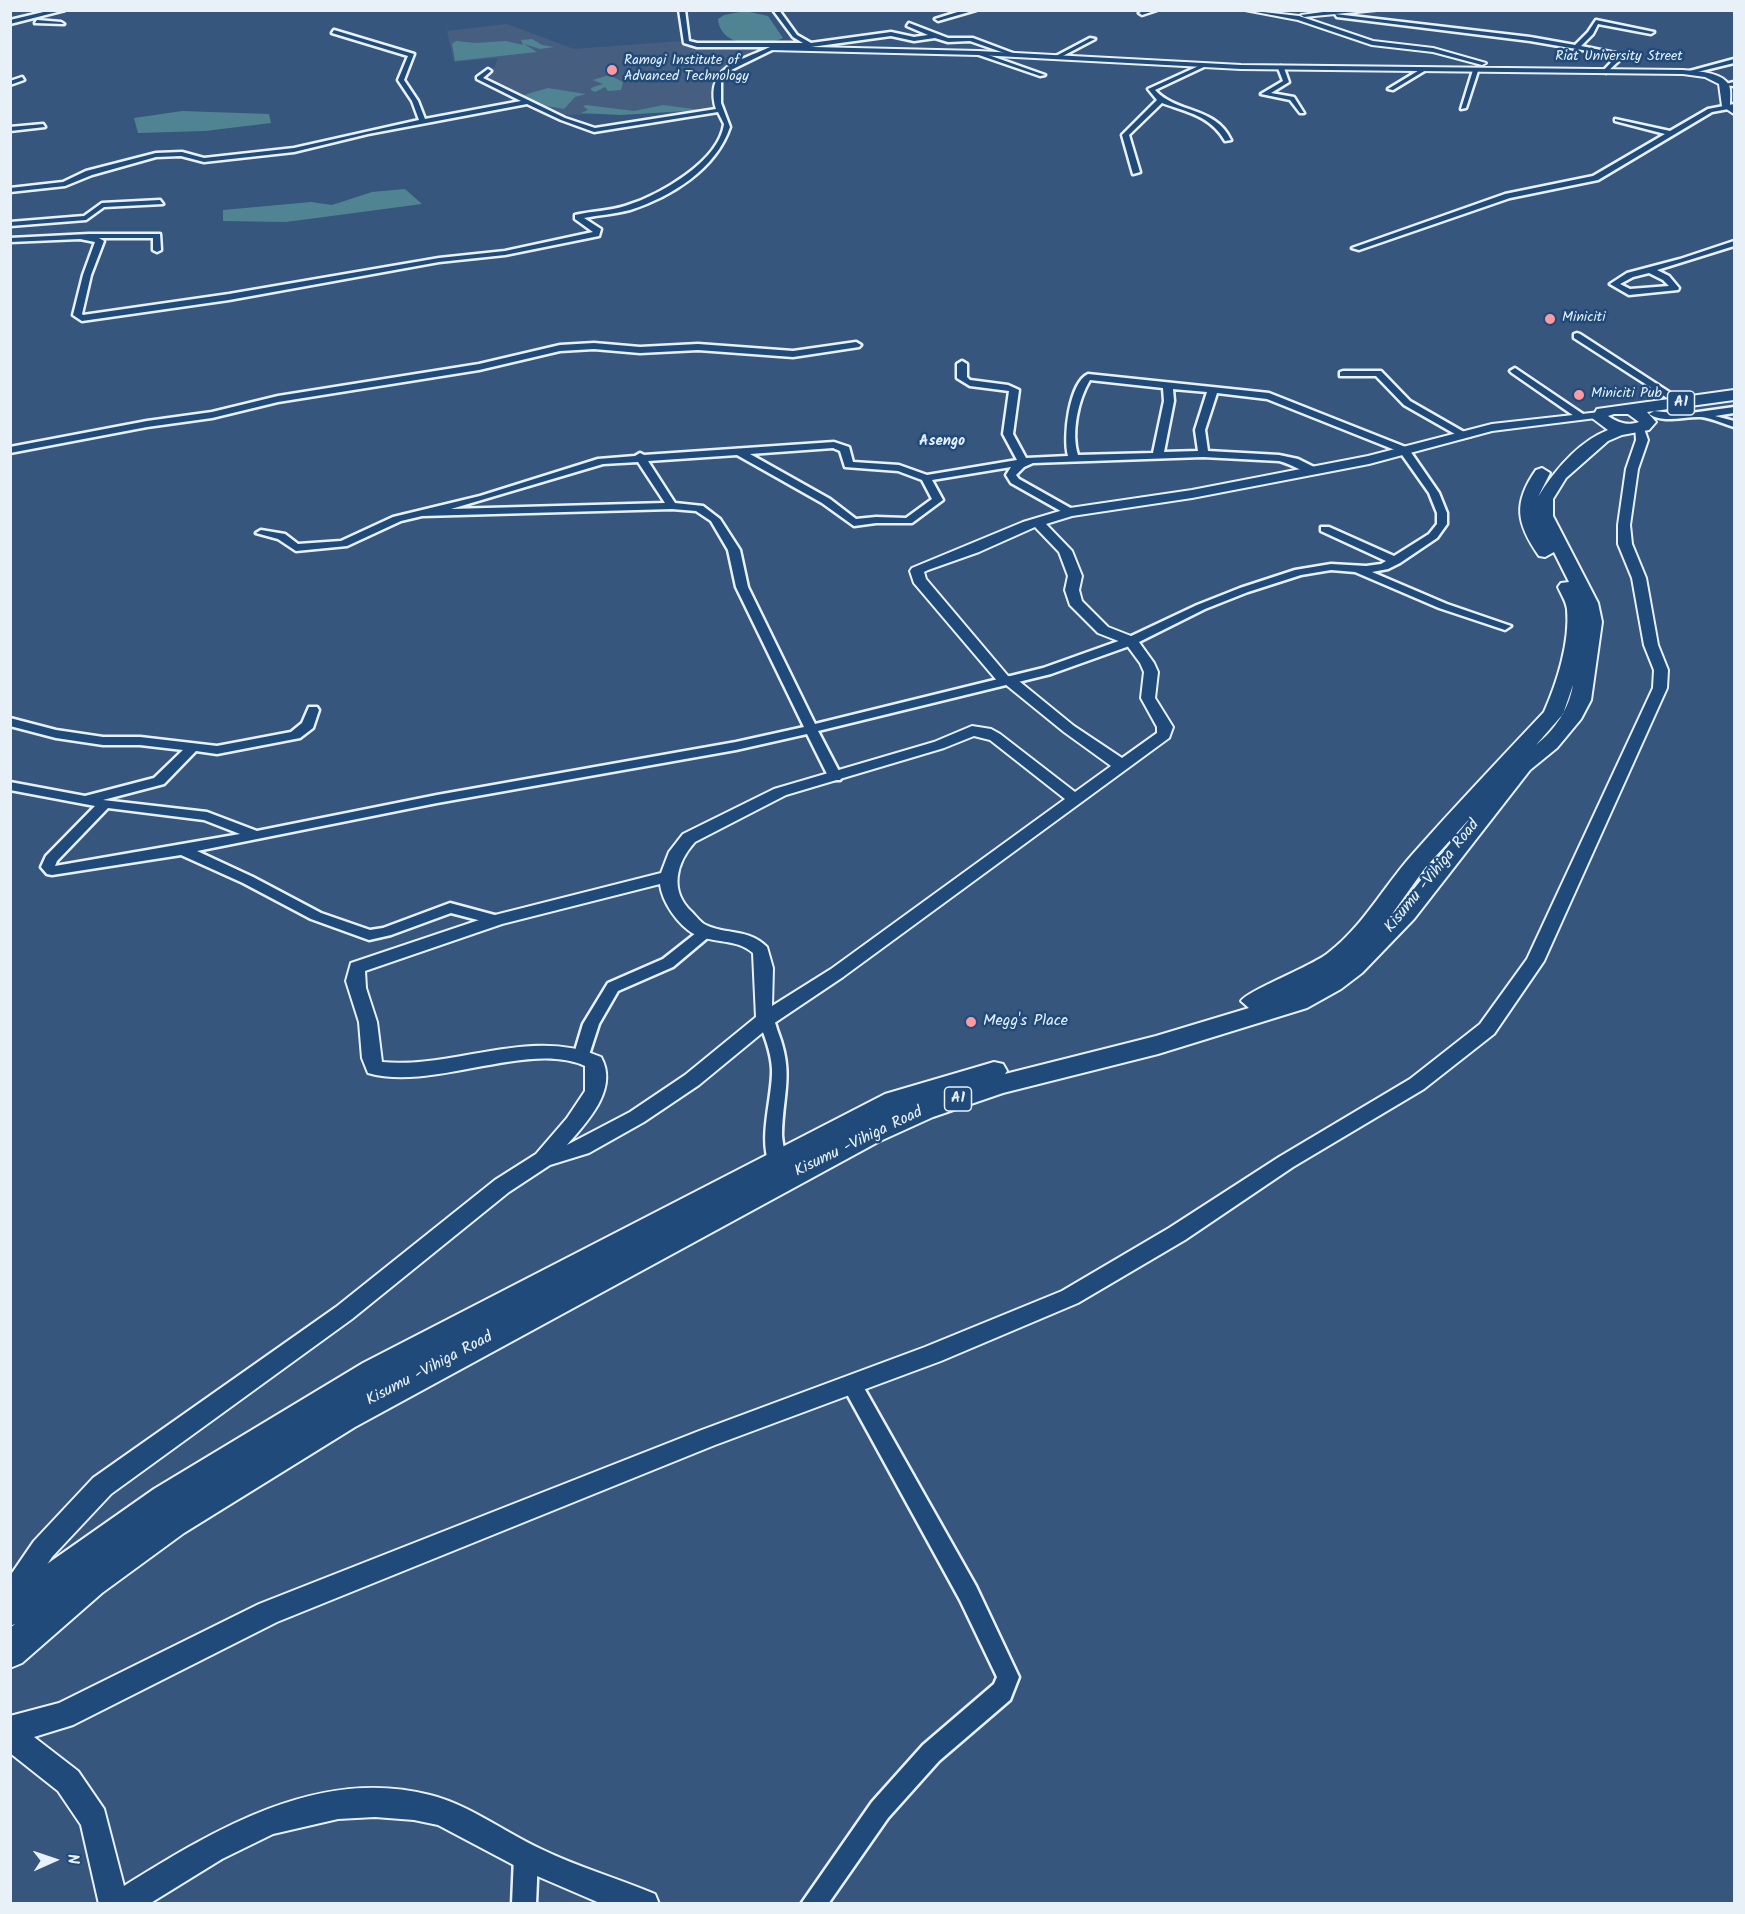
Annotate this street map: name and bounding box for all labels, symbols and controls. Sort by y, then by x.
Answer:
street label: Riat University Street [1555,50,1683,66]
place label: Ramogi Institute of Advanced Technology [624,54,749,86]
marker: Ramogi Institute of Advanced Technology [605,63,619,77]
place label: Miniciti [1562,311,1605,327]
marker: Miniciti [1543,312,1557,326]
place label: Miniciti Pub [1591,387,1662,403]
marker: Miniciti Pub [1572,388,1586,402]
road number: A1 [1668,391,1694,415]
district label: Asengo [919,433,965,451]
street label: Kisumu -Vihiga Road [1381,816,1485,938]
place label: Megg's Place [983,1012,1068,1032]
marker: Megg's Place [964,1015,978,1029]
road number: A1 [944,1087,972,1111]
street label: Kisumu -Vihiga Road [792,1104,926,1182]
street label: Kisumu -Vihiga Road [364,1329,496,1411]
north arrow [24,1830,84,1890]
text: N [60,1853,85,1865]

